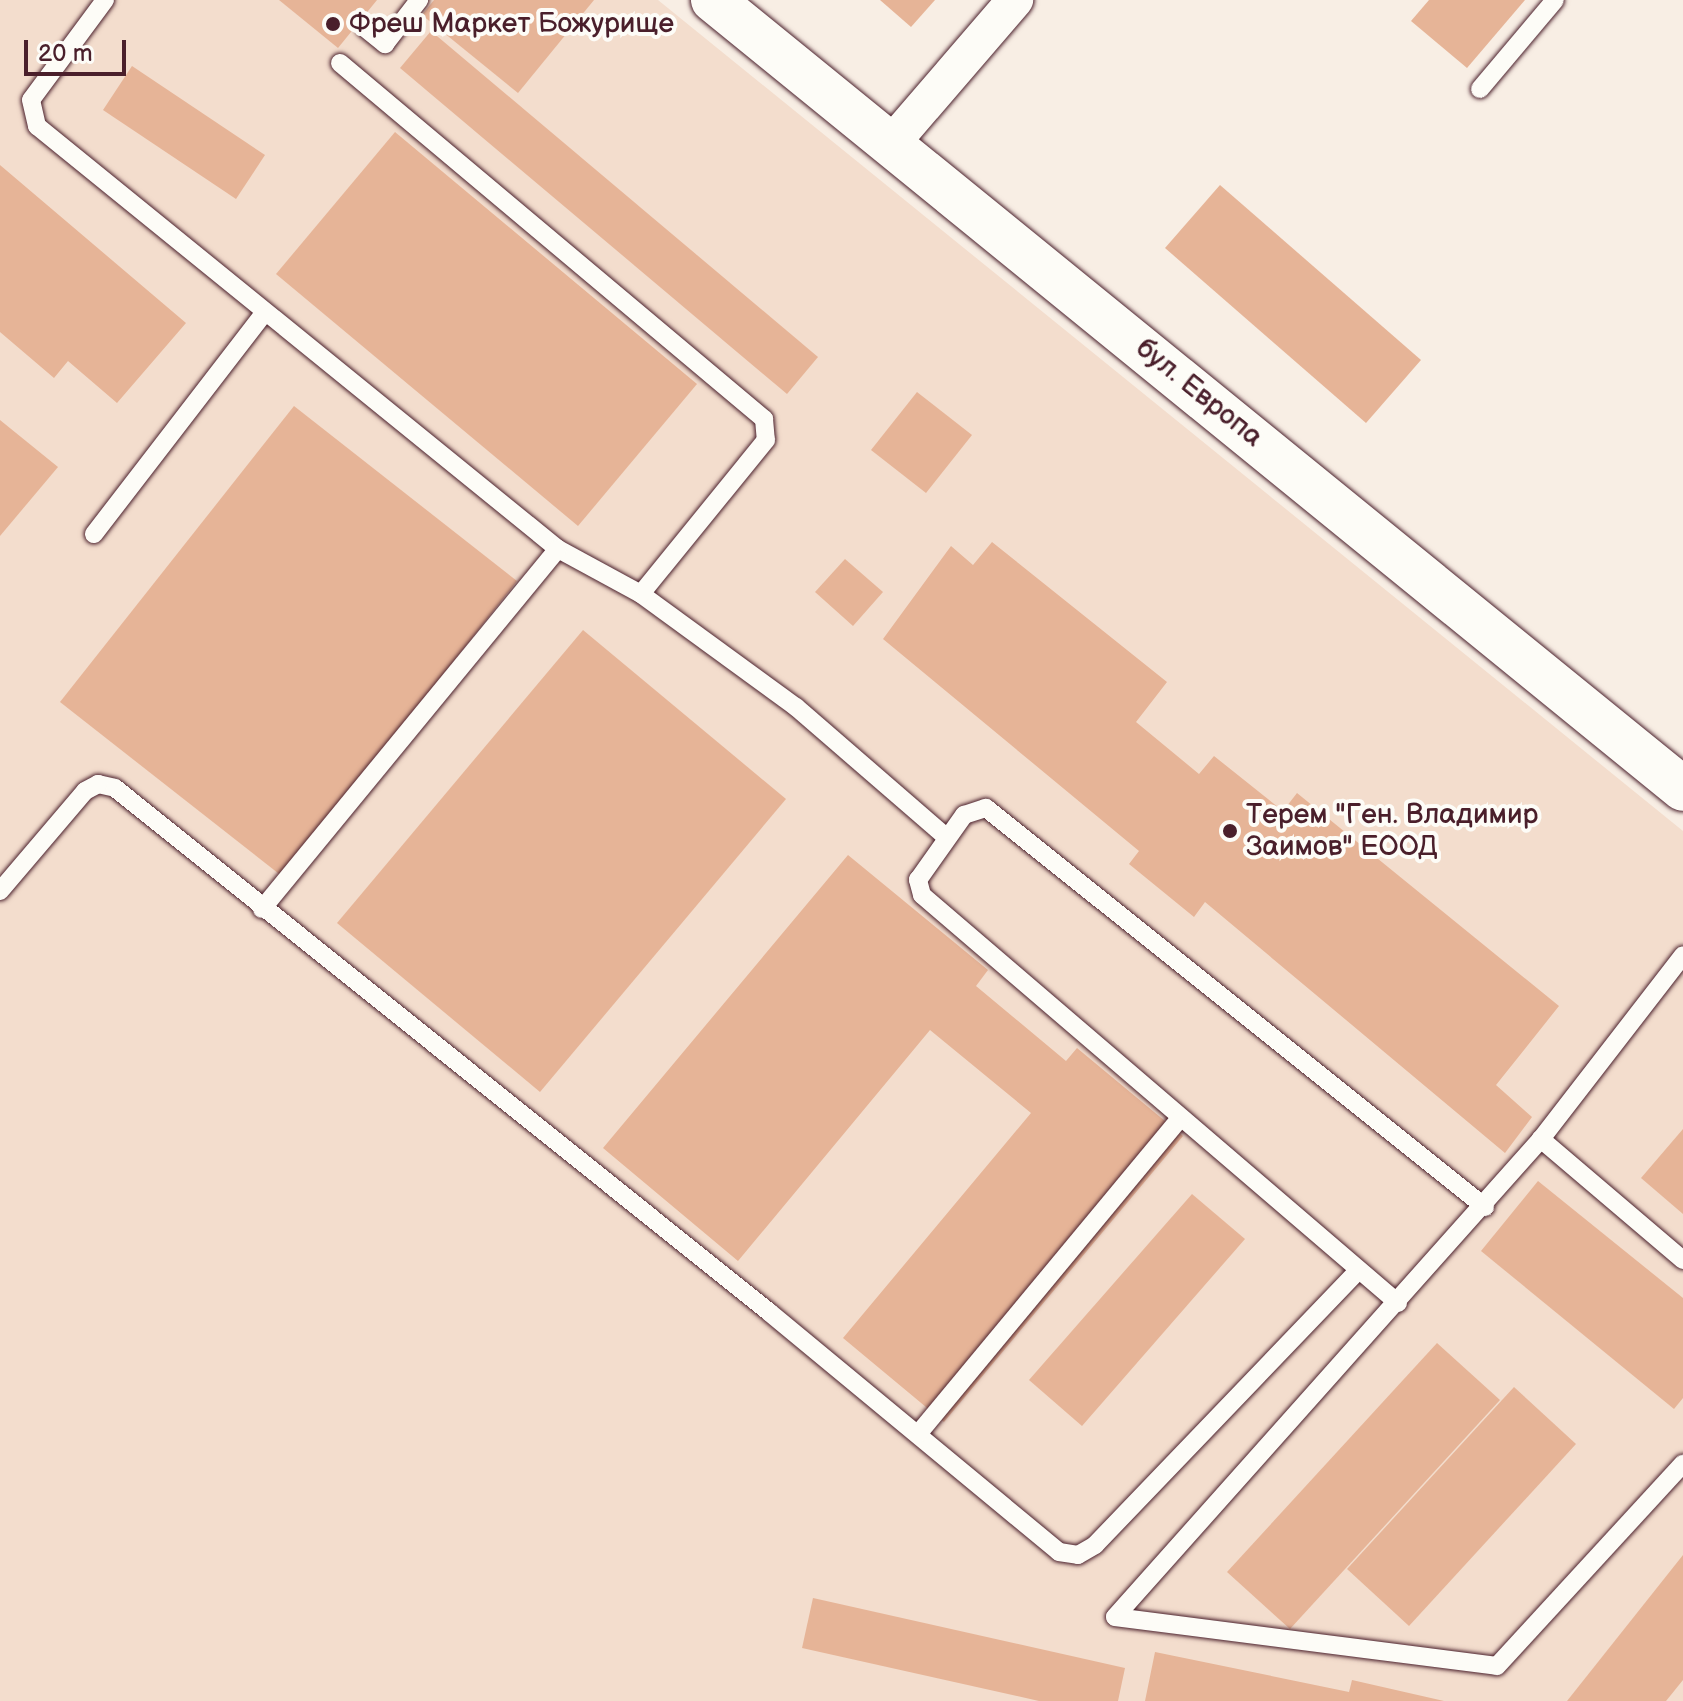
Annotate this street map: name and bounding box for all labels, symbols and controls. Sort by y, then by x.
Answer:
place label: Фреш Маркет Божурище [349,7,674,41]
marker: Фреш Маркет Божурище [324,15,342,33]
scale bar [28,24,130,74]
text: 20 m [38,39,93,68]
street label: бул. Европа [1129,332,1269,454]
place label: Терем "Ген. Владимир Заимов" ЕООД [1246,798,1538,864]
marker: Терем "Ген. Владимир Заимов" ЕООД [1221,822,1239,840]

